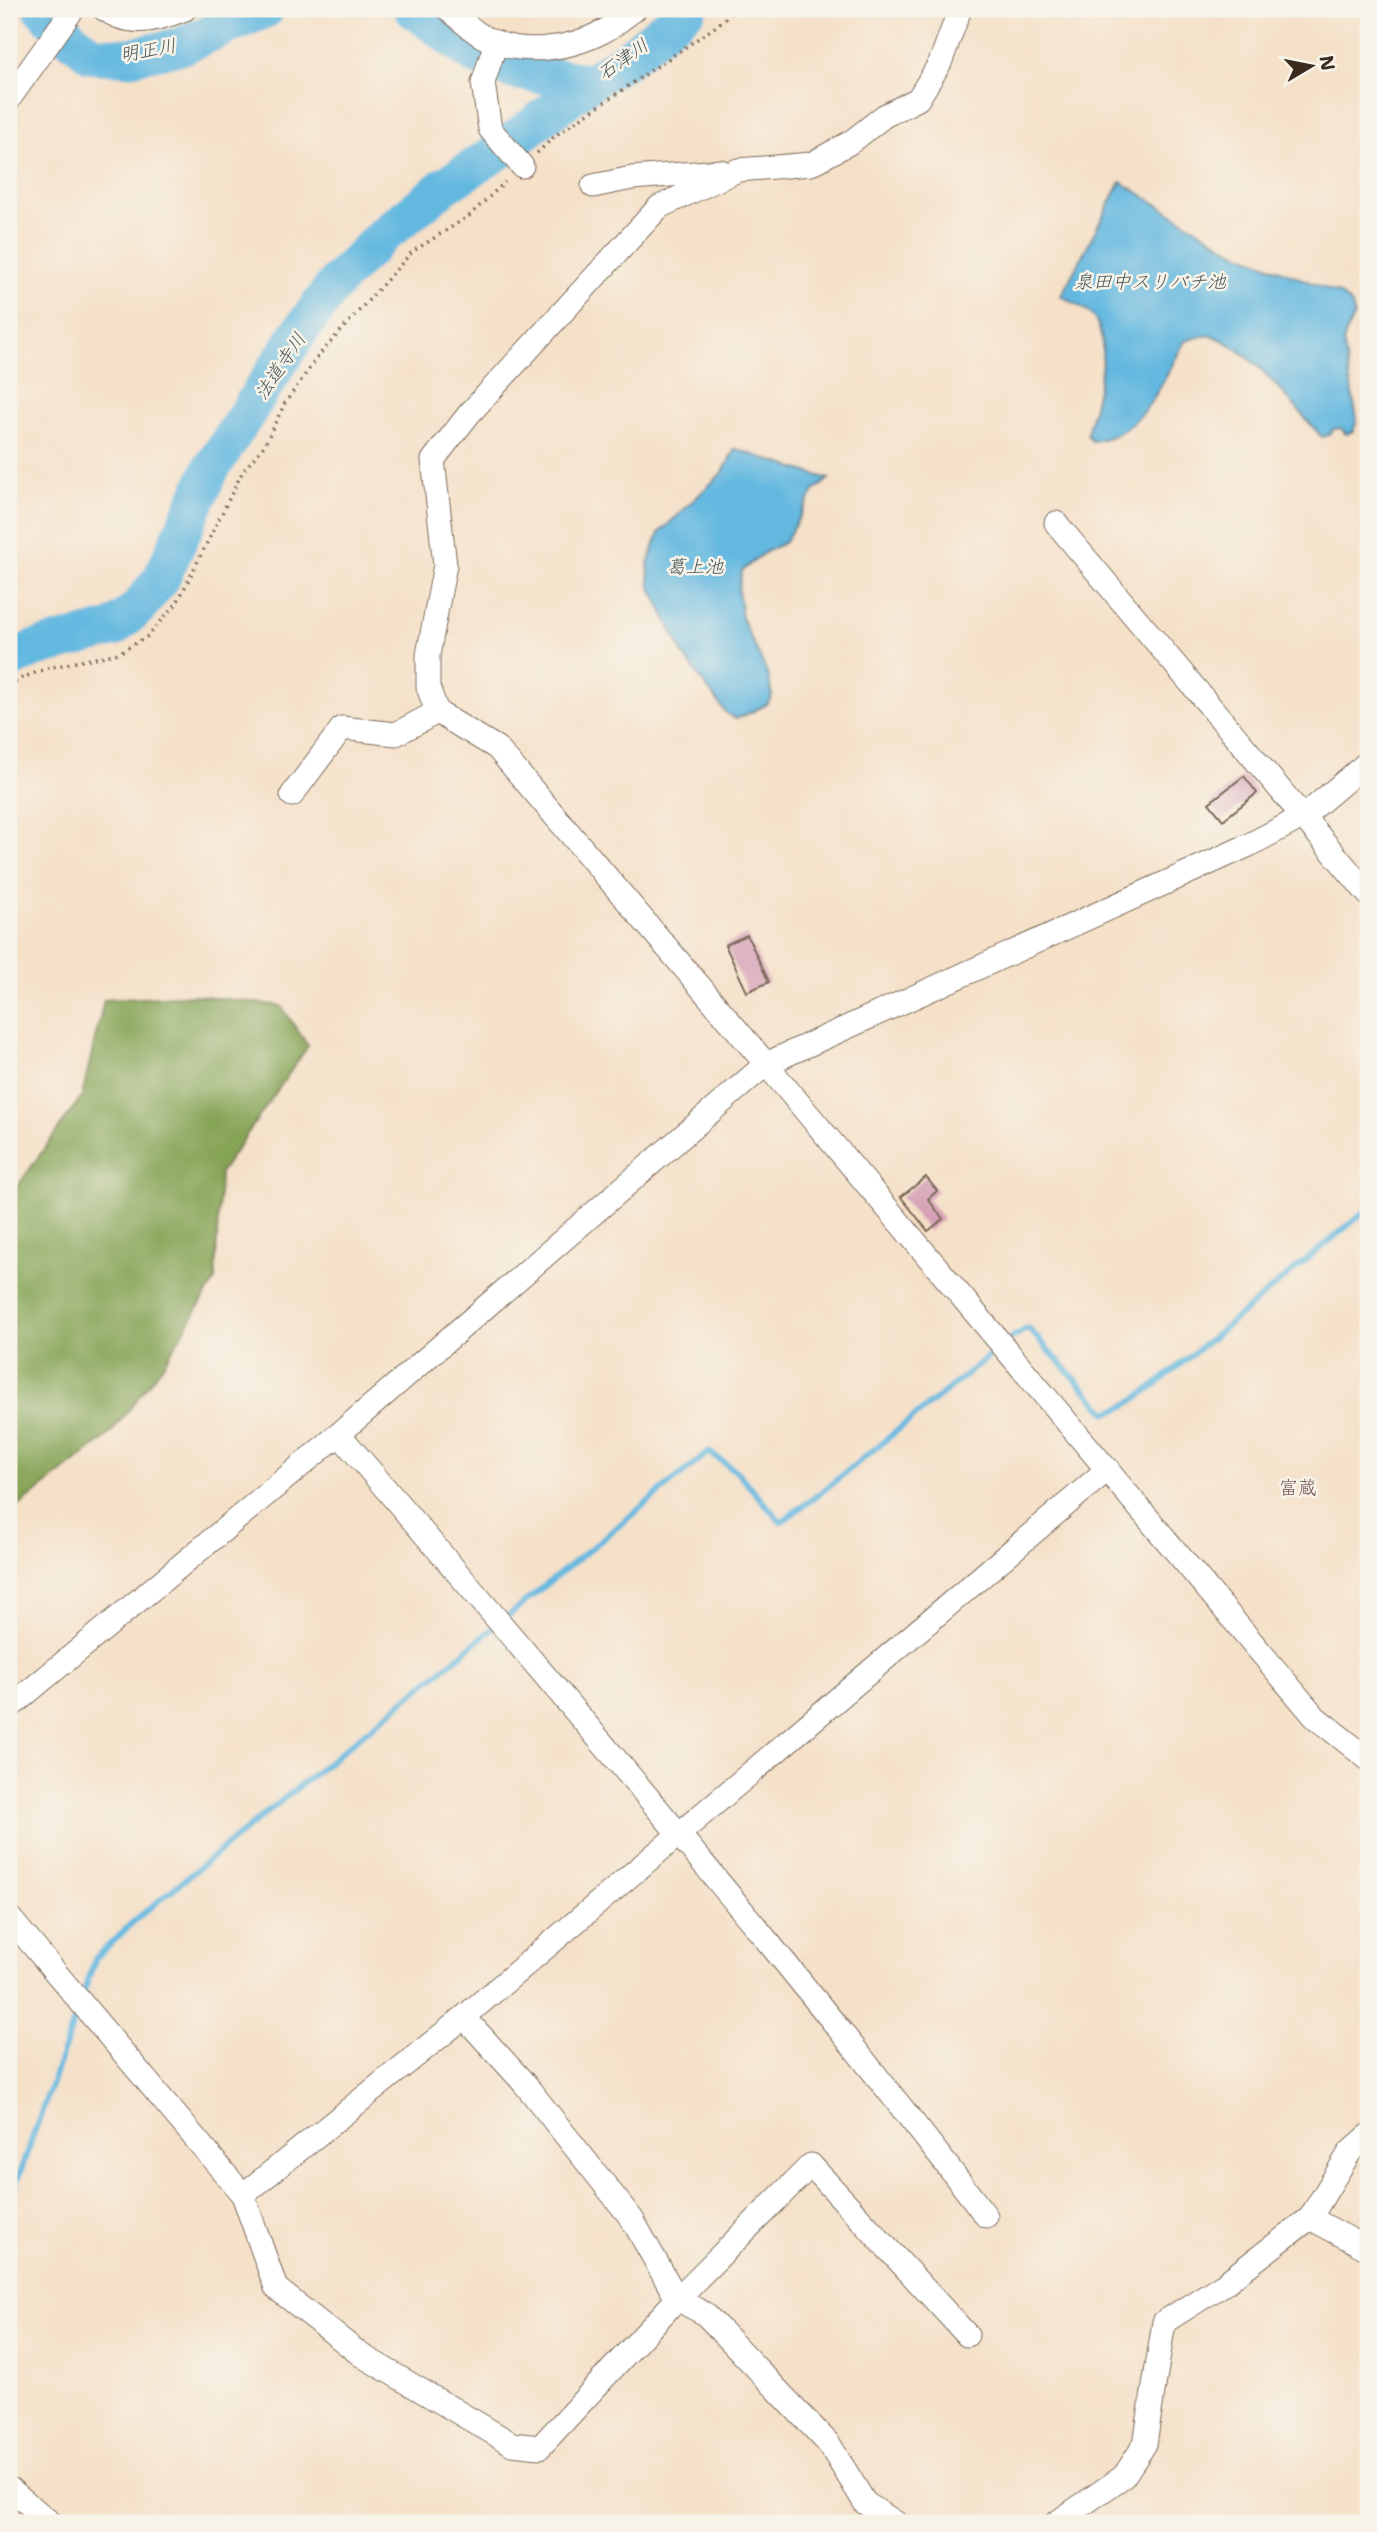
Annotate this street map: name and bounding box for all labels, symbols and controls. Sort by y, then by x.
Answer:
water label: 石津川 [592,32,654,86]
north arrow [1276,32,1346,102]
water label: 明正川 [118,33,178,67]
text: N [1314,54,1341,73]
water label: 泉田中スリバチ池 [1074,269,1227,294]
water label: 法道寺川 [248,328,312,404]
water label: 葛上池 [666,554,724,579]
district label: 富蔵 [1279,1475,1317,1500]

